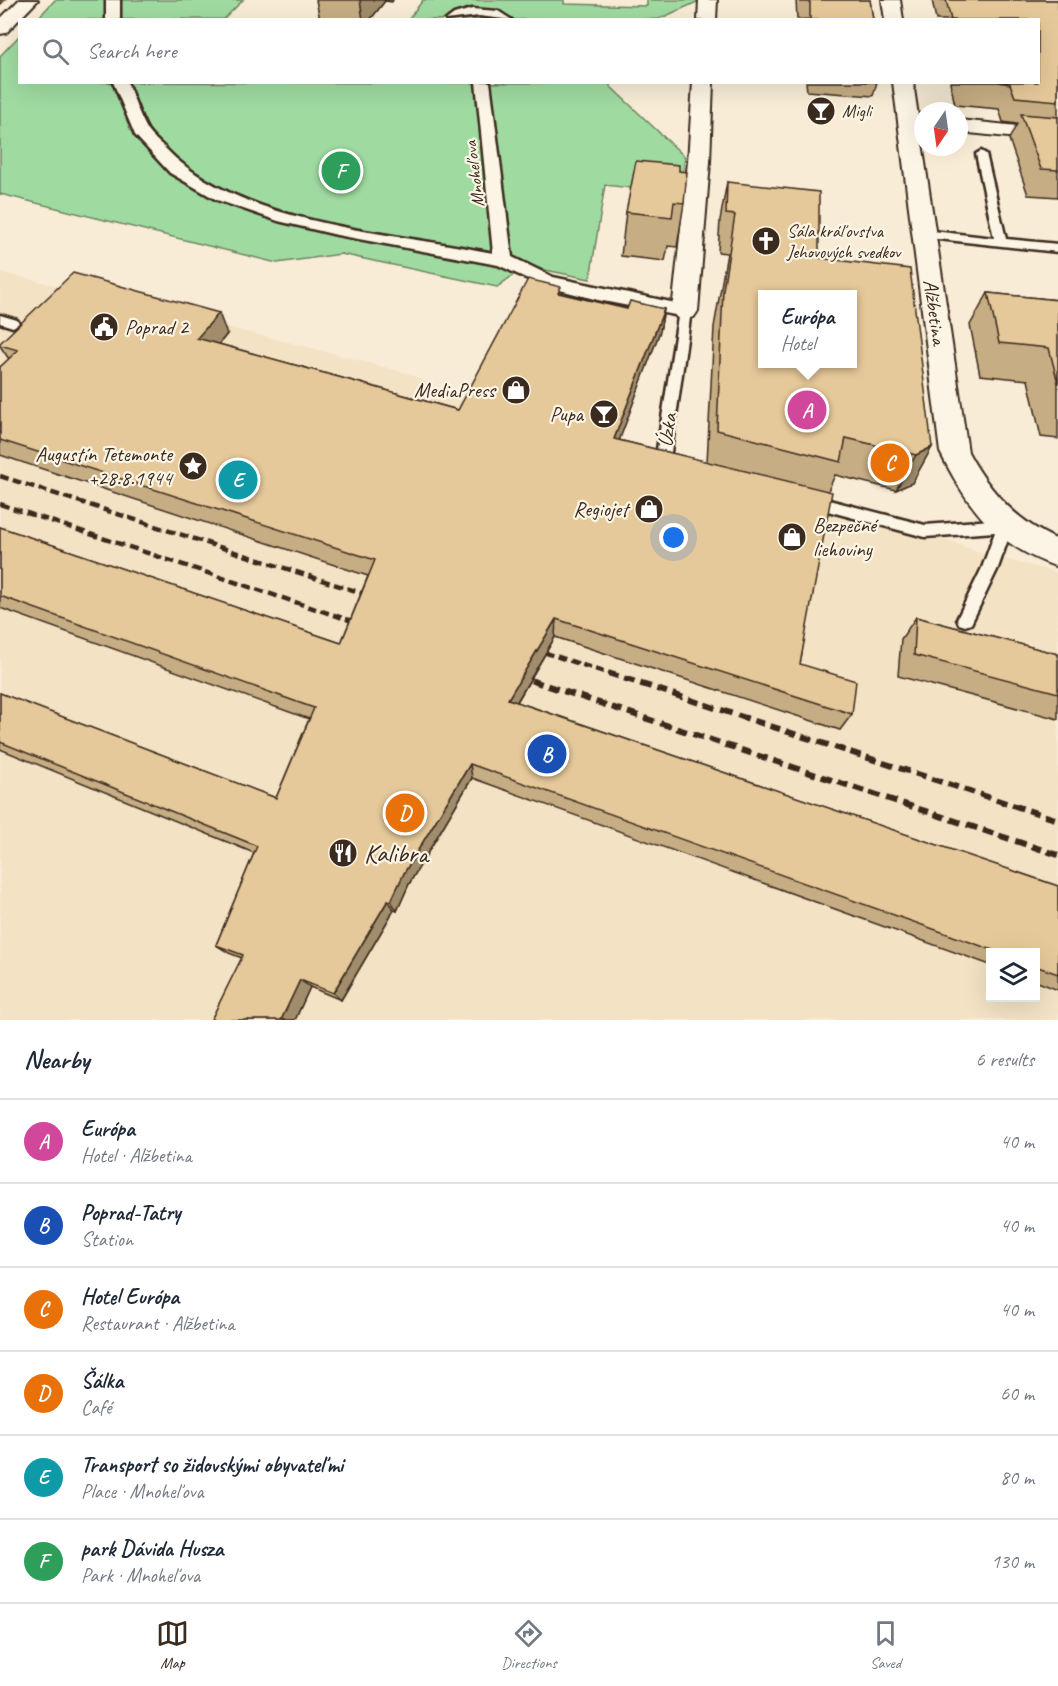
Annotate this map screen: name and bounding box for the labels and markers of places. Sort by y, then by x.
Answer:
bar icon: Migli [805,95,837,127]
place label: Migli [842,100,874,122]
pin: F [322,148,360,194]
place label: Sála kráľovstva Jehovových svedkov [786,220,902,263]
church icon: Sála kráľovstva Jehovových svedkov [750,225,782,257]
public building icon: Poprad 2 [88,311,120,343]
place label: Poprad 2 [125,314,190,340]
shop icon: MediaPress [500,374,532,406]
place label: MediaPress [414,377,497,403]
pin: A [788,388,826,432]
bar icon: Pupa [588,398,620,430]
place label: Pupa [550,401,585,427]
pin: C [870,440,910,486]
place label: Augustín Tetemonte +28.8.1944 [35,441,175,491]
place icon: Augustín Tetemonte +28.8.1944 [177,450,209,482]
pin: E [218,458,258,502]
shop icon: Regiojet [633,493,665,525]
place label: Regiojet [573,496,631,522]
place label: Bezpečné liehoviny [813,512,879,562]
shop icon: Bezpečné liehoviny [776,521,808,553]
pin: B [528,732,566,777]
pin: D [386,790,424,836]
restaurant icon: Kalibra [327,837,359,869]
place label: Kalibra [364,837,430,870]

